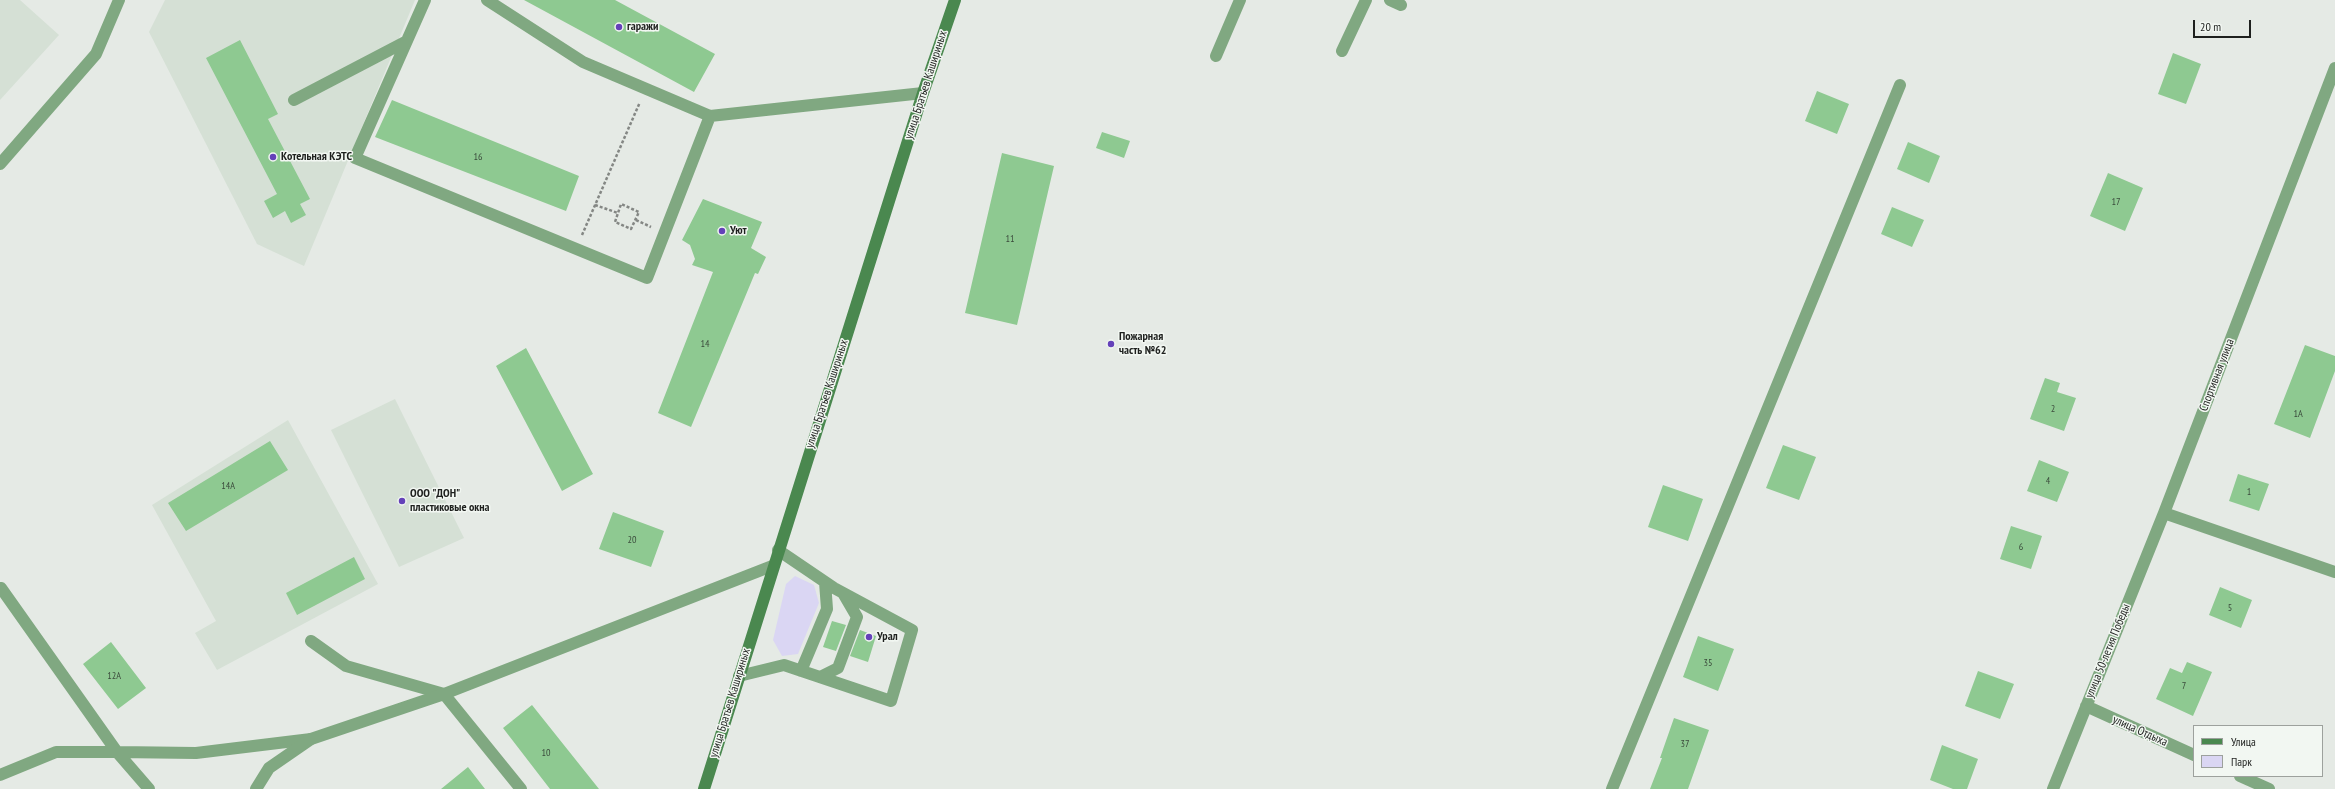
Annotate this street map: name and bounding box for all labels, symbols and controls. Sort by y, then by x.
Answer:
scale bar [2195,12,2253,38]
text: 20 m [2200,19,2221,34]
place label: гаражи [627,20,658,34]
marker: гаражи [614,22,624,32]
street label: улица Братьев Кашириных [902,29,950,141]
place label: Котельная КЭТС [281,150,352,164]
house number: 16 [474,151,482,163]
marker: Котельная КЭТС [268,152,278,162]
house number: 17 [2112,196,2120,208]
place label: Уют [730,224,747,238]
marker: Уют [717,226,727,236]
house number: 11 [1006,233,1014,245]
place label: Пожарная часть №62 [1119,330,1166,358]
street label: Спортивная улица [2197,337,2237,413]
house number: 14 [701,338,709,350]
street label: улица Братьев Кашириных [803,338,851,450]
marker: Пожарная часть №62 [1106,339,1116,349]
house number: 2 [2051,403,2055,415]
house number: 1А [2293,408,2303,420]
house number: 4 [2046,475,2050,487]
house number: 14А [221,480,235,492]
house number: 1 [2247,486,2251,498]
place label: ООО "ДОН" пластиковые окна [410,487,490,515]
marker: ООО "ДОН" пластиковые окна [397,496,407,506]
house number: 20 [628,534,636,546]
house number: 6 [2019,541,2023,553]
street label: улица 50-летия Победы [2083,602,2133,700]
house number: 5 [2228,602,2232,614]
place label: Урал [877,630,898,644]
marker: Урал [864,632,874,642]
street label: улица Братьев Кашириных [707,647,753,759]
house number: 35 [1704,657,1712,669]
house number: 12А [107,670,121,682]
house number: 7 [2182,680,2186,692]
street label: улица Отдыха [2110,712,2170,750]
legend [2193,725,2323,777]
text: Улица [2231,734,2256,749]
house number: 37 [1681,738,1689,750]
house number: 10 [542,747,550,759]
text: Парк [2231,754,2252,769]

